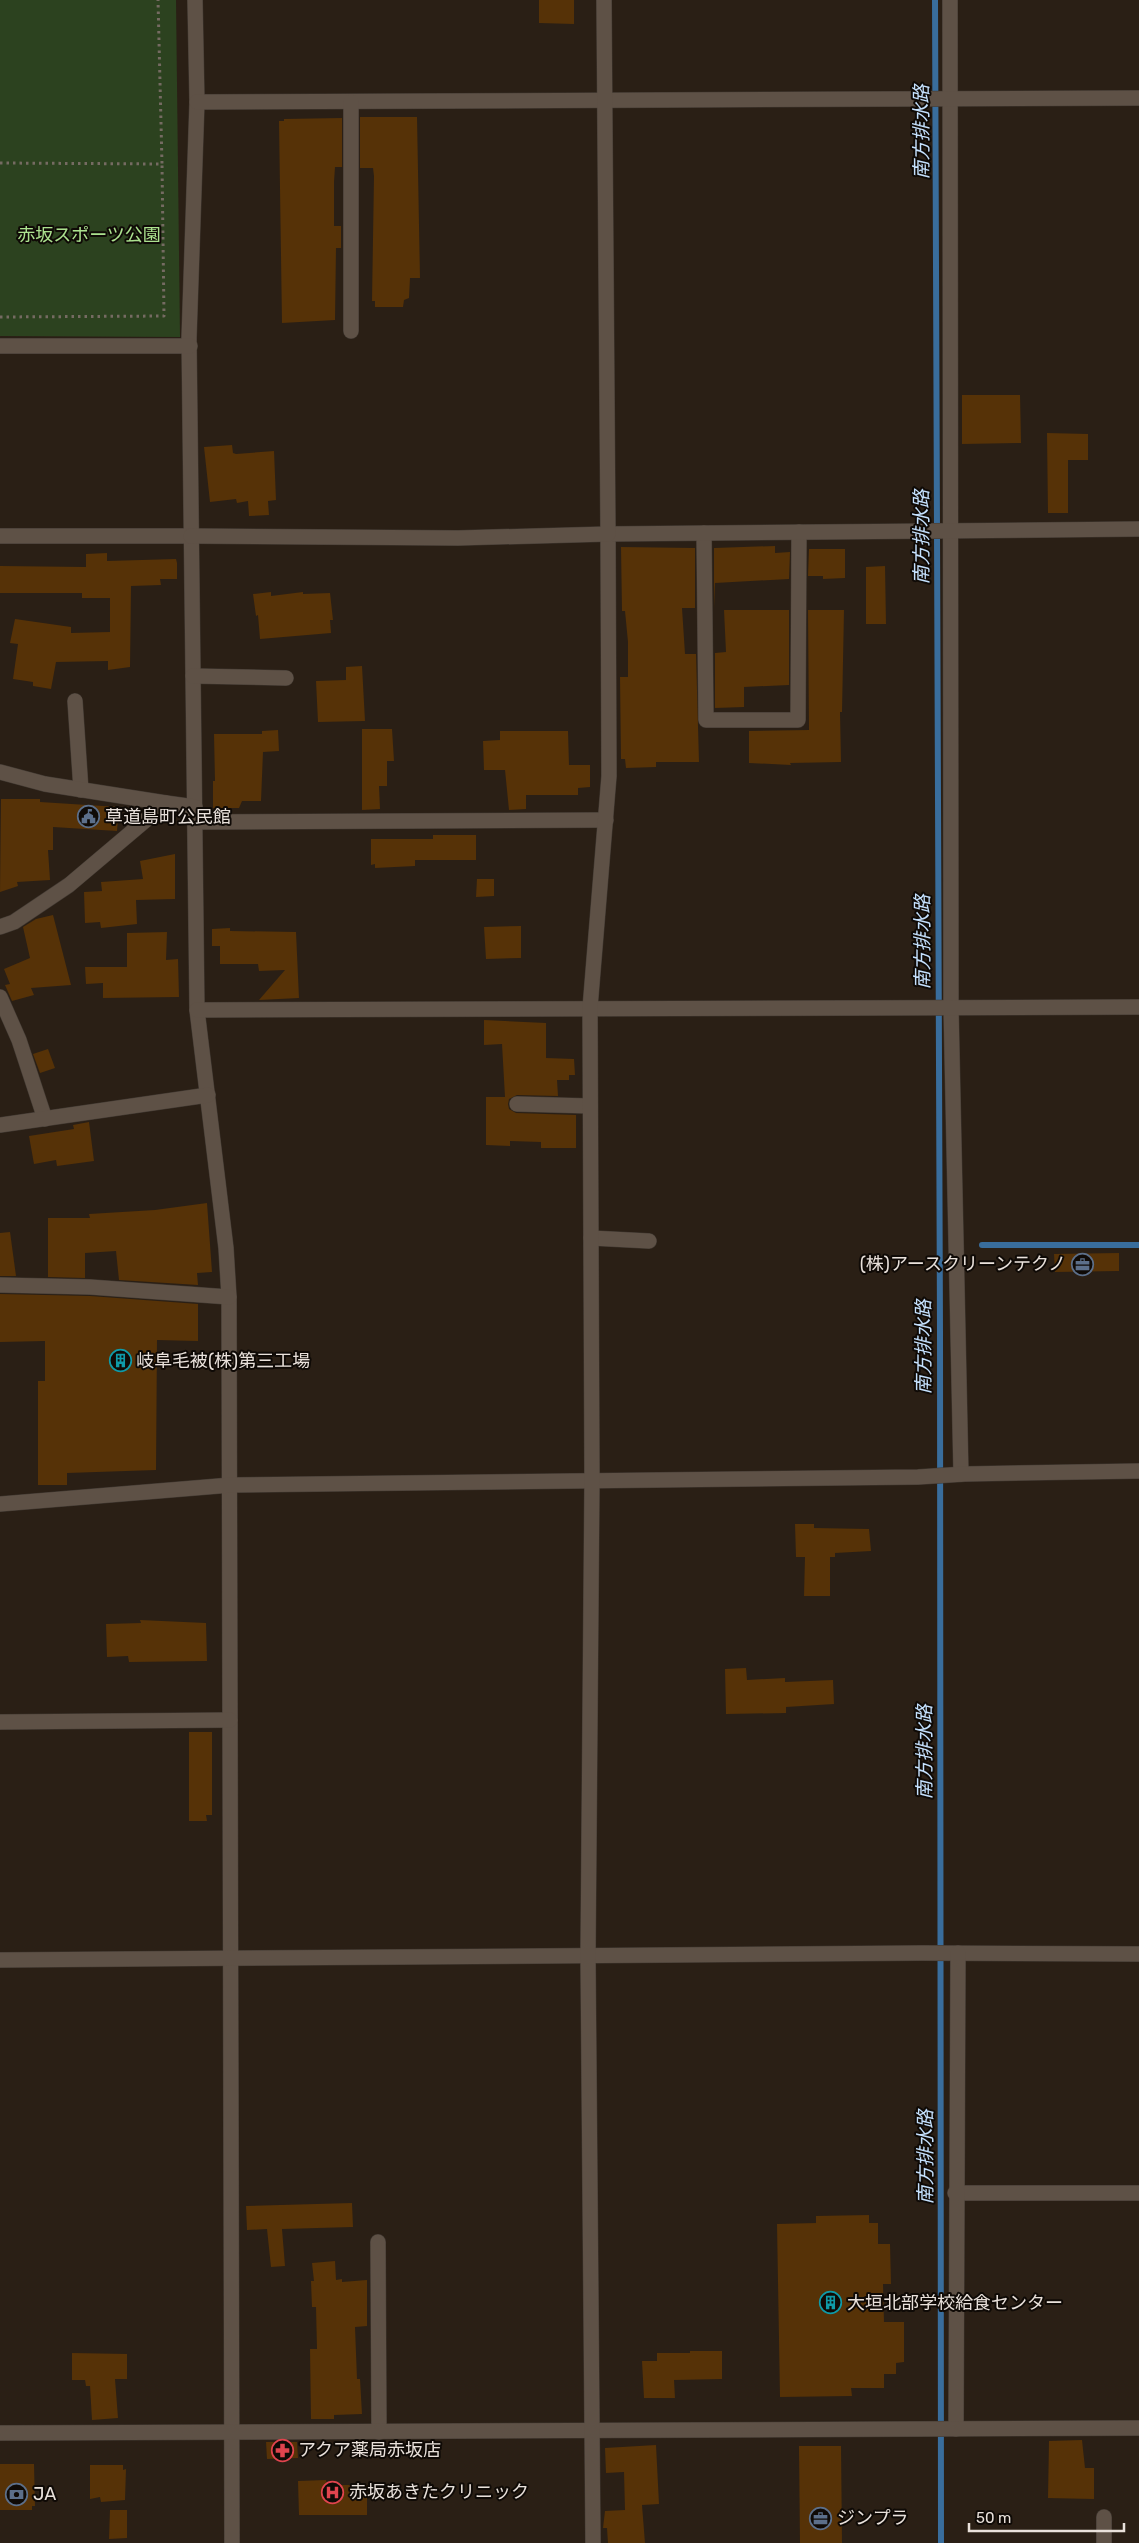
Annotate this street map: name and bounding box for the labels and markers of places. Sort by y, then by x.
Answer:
public building icon: 草道島町公民館 [77,805,101,829]
place label: 草道島町公民館 [105,806,231,828]
office icon: (株)アースクリーンテクノ [1070,1252,1094,1276]
place label: (株)アースクリーンテクノ [860,1253,1066,1275]
building icon: 岐阜毛被(株)第三工場 [108,1349,132,1373]
place label: 岐阜毛被(株)第三工場 [136,1350,310,1372]
building icon: 大垣北部学校給食センター [819,2291,843,2315]
place label: 大垣北部学校給食センター [847,2292,1063,2314]
pharmacy icon: アクア薬局赤坂店 [270,2438,294,2462]
place label: アクア薬局赤坂店 [298,2439,441,2461]
hospital icon: 赤坂あきたクリニック [321,2480,345,2504]
place label: 赤坂あきたクリニック [349,2481,529,2503]
bank icon: JA [5,2482,29,2506]
place label: JA [33,2483,56,2505]
office icon: ジンプラ [809,2506,833,2530]
place label: ジンプラ [837,2507,908,2529]

